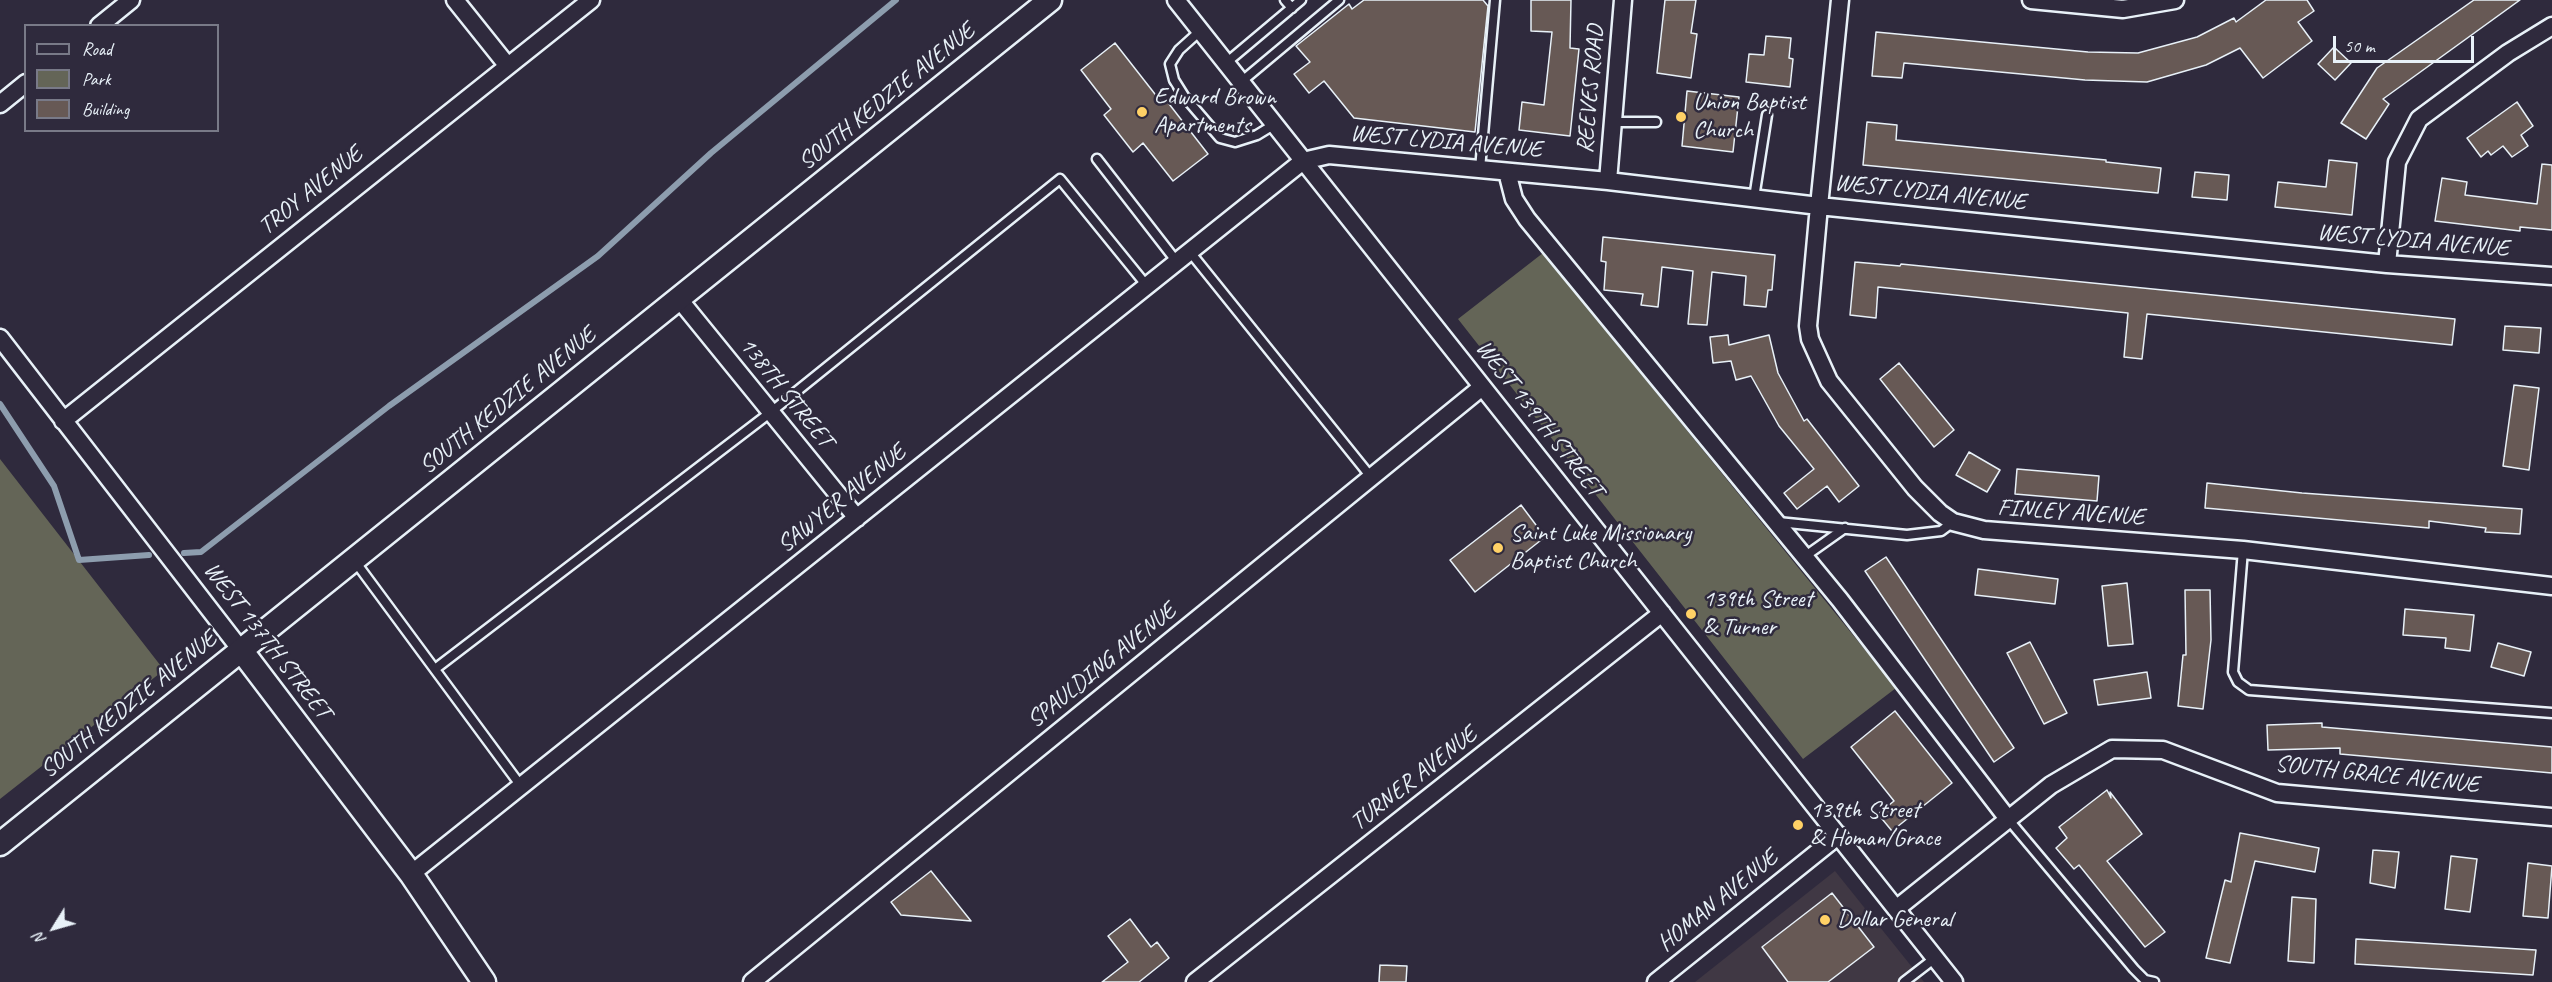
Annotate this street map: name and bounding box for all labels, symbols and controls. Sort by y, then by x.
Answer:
street label: SOUTH KEDZIE AVENUE [793,17,981,177]
legend [24,24,219,132]
street label: REEVES ROAD [1571,24,1611,154]
scale bar [2336,24,2477,62]
text: 50 m [2344,35,2375,57]
text: Road [82,38,112,60]
text: Park [82,68,111,90]
place label: Edward Brown Apartments [1154,84,1276,140]
place label: Union Baptist Church [1693,89,1806,145]
text: Building [82,98,129,120]
marker: Edward Brown Apartments [1135,105,1149,119]
marker: Union Baptist Church [1674,110,1688,124]
street label: WEST LYDIA AVENUE [1349,119,1543,165]
street label: TROY AVENUE [253,140,369,242]
street label: WEST LYDIA AVENUE [1833,169,2027,217]
street label: WEST LYDIA AVENUE [2316,218,2510,264]
street label: SOUTH KEDZIE AVENUE [414,321,602,481]
street label: 138TH STREET [733,332,839,454]
street label: WEST 139TH STREET [1469,335,1609,503]
street label: SAWYER AVENUE [772,439,912,559]
street label: FINLEY AVENUE [1997,494,2145,532]
place label: Saint Luke Missionary Baptist Church [1510,520,1691,576]
marker: Saint Luke Missionary Baptist Church [1491,541,1505,555]
street label: WEST 137TH STREET [197,557,337,725]
place label: 139th Street & Turner [1703,586,1812,642]
street label: SPAULDING AVENUE [1022,597,1182,735]
marker: 139th Street & Turner [1684,607,1698,621]
street label: SOUTH KEDZIE AVENUE [35,625,223,785]
street label: TURNER AVENUE [1345,721,1483,837]
street label: SOUTH GRACE AVENUE [2274,750,2480,800]
place label: 139th Street & Homan/Grace [1810,797,1940,853]
marker: 139th Street & Homan/Grace [1791,818,1805,832]
street label: HOMAN AVENUE [1652,844,1784,958]
north arrow [24,898,84,958]
place label: Dollar General [1837,906,1952,934]
marker: Dollar General [1818,913,1832,927]
text: N [29,929,51,949]

